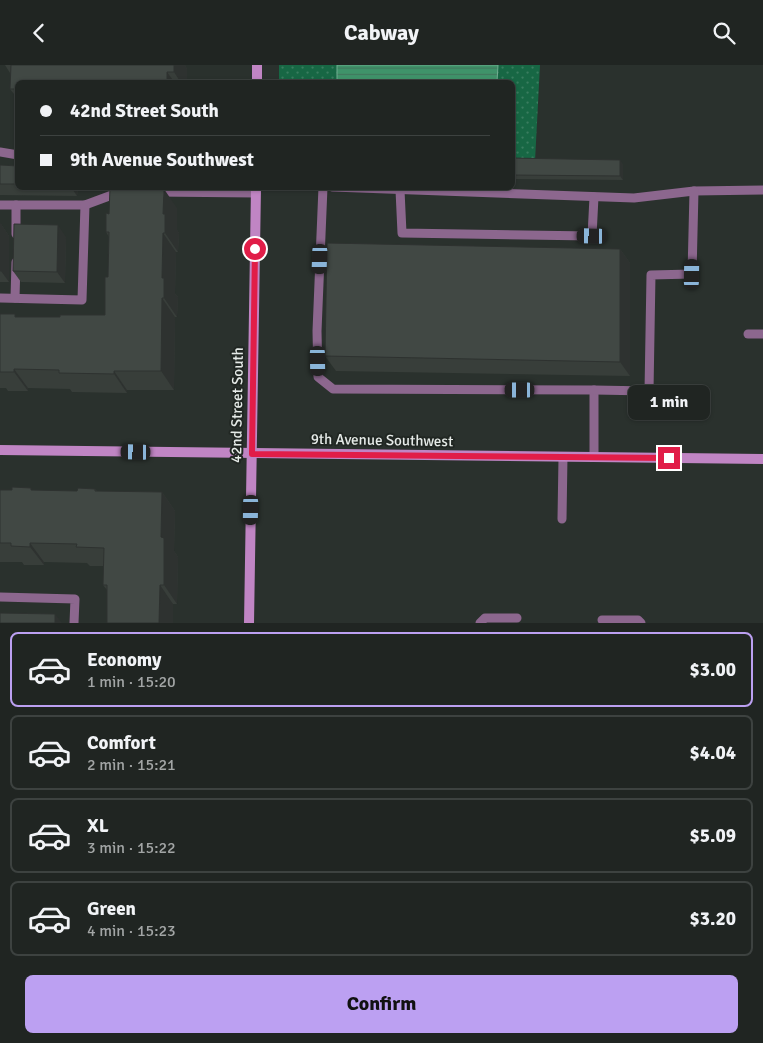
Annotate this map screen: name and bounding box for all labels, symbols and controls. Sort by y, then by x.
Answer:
icon: back [25,19,53,47]
text: Cabway [344,19,419,46]
icon: search [710,19,738,47]
text: 42nd Street South [70,99,219,123]
text: 9th Avenue Southwest [70,148,254,172]
car [576,228,607,244]
route start [244,238,266,260]
car [311,244,328,274]
car [684,259,699,289]
car [310,346,325,376]
street label: 42nd Street South [227,347,247,463]
car [505,383,535,398]
callout: 1 min [628,385,710,421]
text: 1 min [650,392,688,412]
street label: 9th Avenue Southwest [311,430,453,450]
car [120,444,151,460]
route end [658,447,680,469]
car [243,495,258,525]
icon: car [27,647,72,692]
text: Economy [87,648,161,672]
text: $3.00 [690,658,736,682]
text: 1 min · 15:20 [87,672,176,692]
icon: car [27,730,72,775]
text: Comfort [87,731,156,755]
text: $4.04 [690,741,736,765]
text: 2 min · 15:21 [87,755,176,775]
icon: car [27,813,72,858]
text: XL [87,814,109,838]
text: $5.09 [690,824,736,848]
text: 3 min · 15:22 [87,838,176,858]
icon: car [27,896,72,941]
text: Green [87,897,136,921]
text: $3.20 [690,907,736,931]
text: 4 min · 15:23 [87,921,176,941]
button: Confirm [25,975,738,1033]

